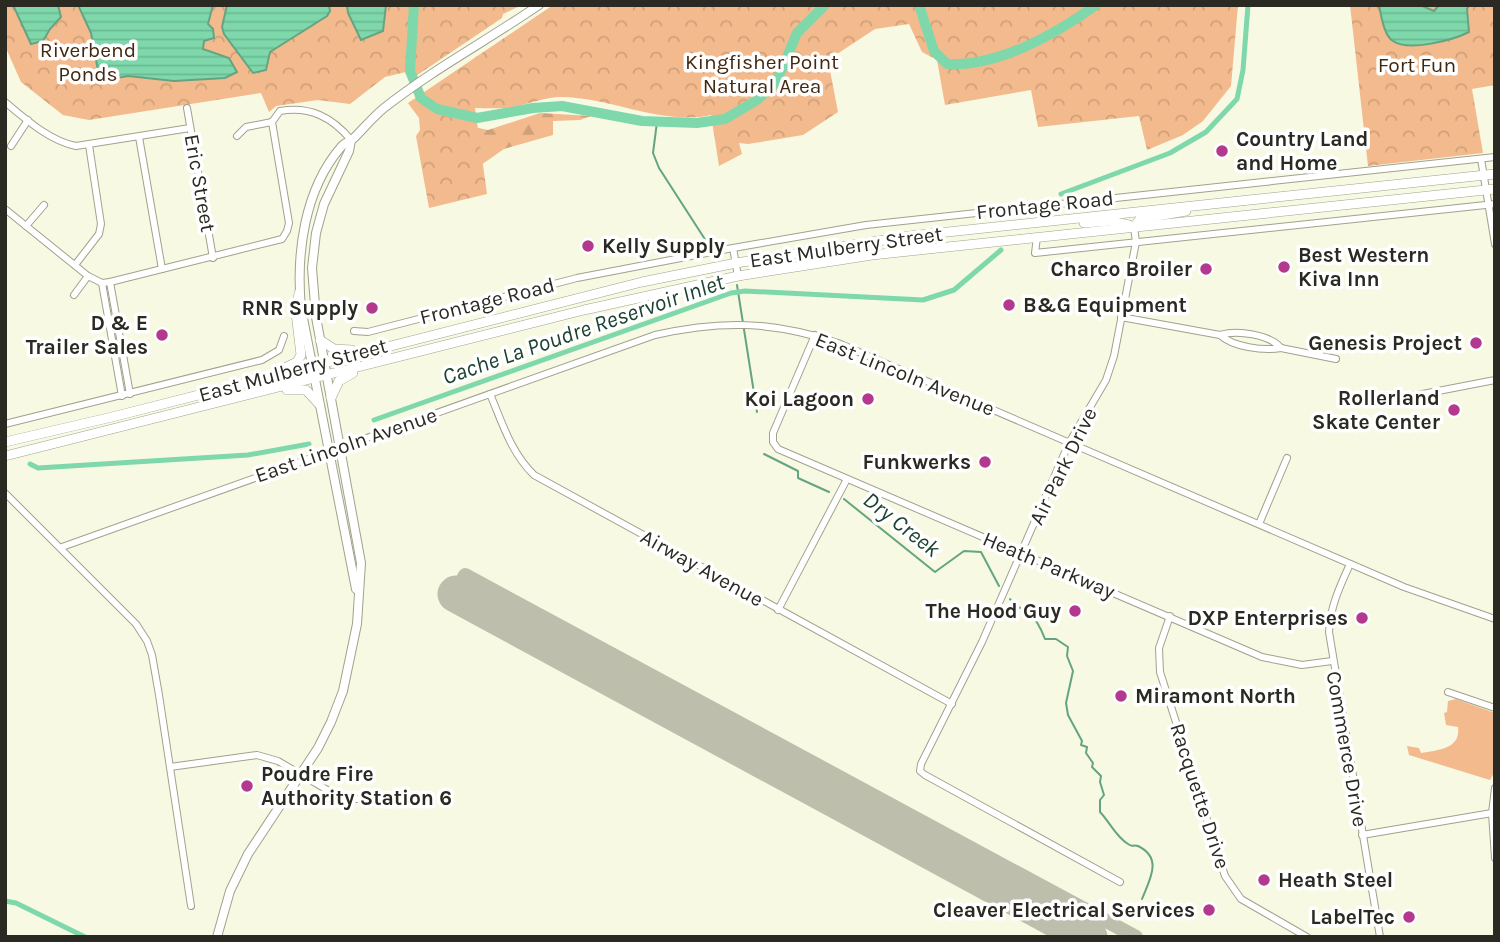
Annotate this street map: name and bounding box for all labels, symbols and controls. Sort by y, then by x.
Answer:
park label: Riverbend Ponds [40,38,136,86]
park label: Kingfisher Point Natural Area [685,50,839,98]
park label: Fort Fun [1378,53,1456,77]
place label: Country Land and Home [1236,127,1369,175]
street label: Eric Street [180,132,220,234]
marker: Country Land and Home [1214,143,1230,159]
street label: Frontage Road [975,186,1115,224]
street label: East Mulberry Street [748,222,944,272]
place label: Kelly Supply [602,234,725,258]
marker: Kelly Supply [580,238,596,254]
place label: Best Western Kiva Inn [1298,243,1429,291]
place label: Charco Broiler [1050,257,1193,281]
marker: Best Western Kiva Inn [1276,259,1292,275]
marker: Charco Broiler [1198,261,1214,277]
water label: Cache La Poudre Reservoir Inlet [439,268,729,390]
street label: Frontage Road [417,273,557,329]
place label: B&G Equipment [1023,293,1187,318]
place label: RNR Supply [241,296,358,320]
marker: B&G Equipment [1001,297,1017,313]
marker: RNR Supply [364,300,380,316]
place label: D & E Trailer Sales [26,311,148,359]
marker: D & E Trailer Sales [154,327,170,343]
street label: East Lincoln Avenue [812,327,998,421]
place label: Genesis Project [1308,331,1462,355]
street label: East Mulberry Street [196,333,390,407]
marker: Genesis Project [1468,335,1484,351]
place label: Rollerland Skate Center [1312,386,1441,434]
place label: Koi Lagoon [744,387,854,411]
marker: Koi Lagoon [860,391,876,407]
marker: Rollerland Skate Center [1446,402,1462,418]
street label: East Lincoln Avenue [252,403,440,487]
street label: Air Park Drive [1024,403,1102,529]
place label: Funkwerks [863,450,971,474]
marker: Funkwerks [977,454,993,470]
water label: Dry Creek [858,486,946,563]
street label: Airway Avenue [636,524,768,612]
street label: Heath Parkway [979,526,1119,604]
place label: The Hood Guy [926,599,1061,623]
marker: The Hood Guy [1067,603,1083,619]
place label: DXP Enterprises [1187,606,1348,630]
marker: DXP Enterprises [1354,610,1370,626]
street label: Commerce Drive [1321,669,1373,829]
place label: Miramont North [1135,684,1296,708]
marker: Miramont North [1113,688,1129,704]
street label: Racquette Drive [1165,720,1235,872]
place label: Poudre Fire Authority Station 6 [261,762,452,810]
marker: Poudre Fire Authority Station 6 [239,778,255,794]
place label: Heath Steel [1278,868,1393,892]
marker: Heath Steel [1256,872,1272,888]
place label: Cleaver Electrical Services [933,898,1195,922]
marker: Cleaver Electrical Services [1201,902,1217,918]
place label: LabelTec [1310,905,1395,929]
marker: LabelTec [1401,909,1417,925]

